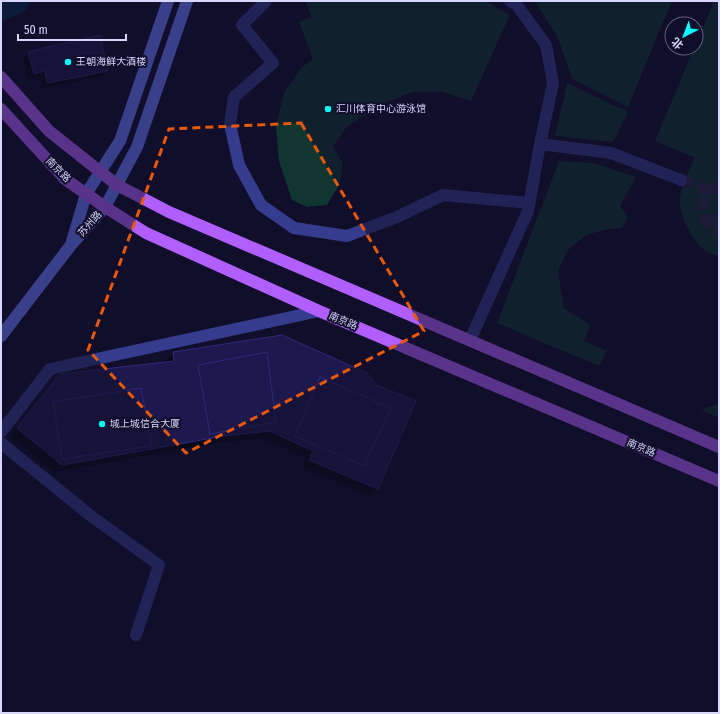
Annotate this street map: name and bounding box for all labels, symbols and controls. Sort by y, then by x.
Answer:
scale bar [18,16,126,42]
north arrow [664,16,704,56]
text: 50 m [24,23,48,37]
text: 北 [669,35,686,52]
place label: 王朝海鲜大酒楼 [76,56,146,68]
marker: 王朝海鲜大酒楼 [63,57,73,67]
place label: 汇川体育中心游泳馆 [336,103,426,115]
marker: 汇川体育中心游泳馆 [323,104,333,114]
street label: 南京路 [43,155,73,185]
street label: 苏州路 [76,209,104,239]
street label: 南京路 [327,310,359,332]
place label: 城上城信合大厦 [110,418,180,430]
marker: 城上城信合大厦 [97,419,107,429]
street label: 南京路 [625,437,657,459]

